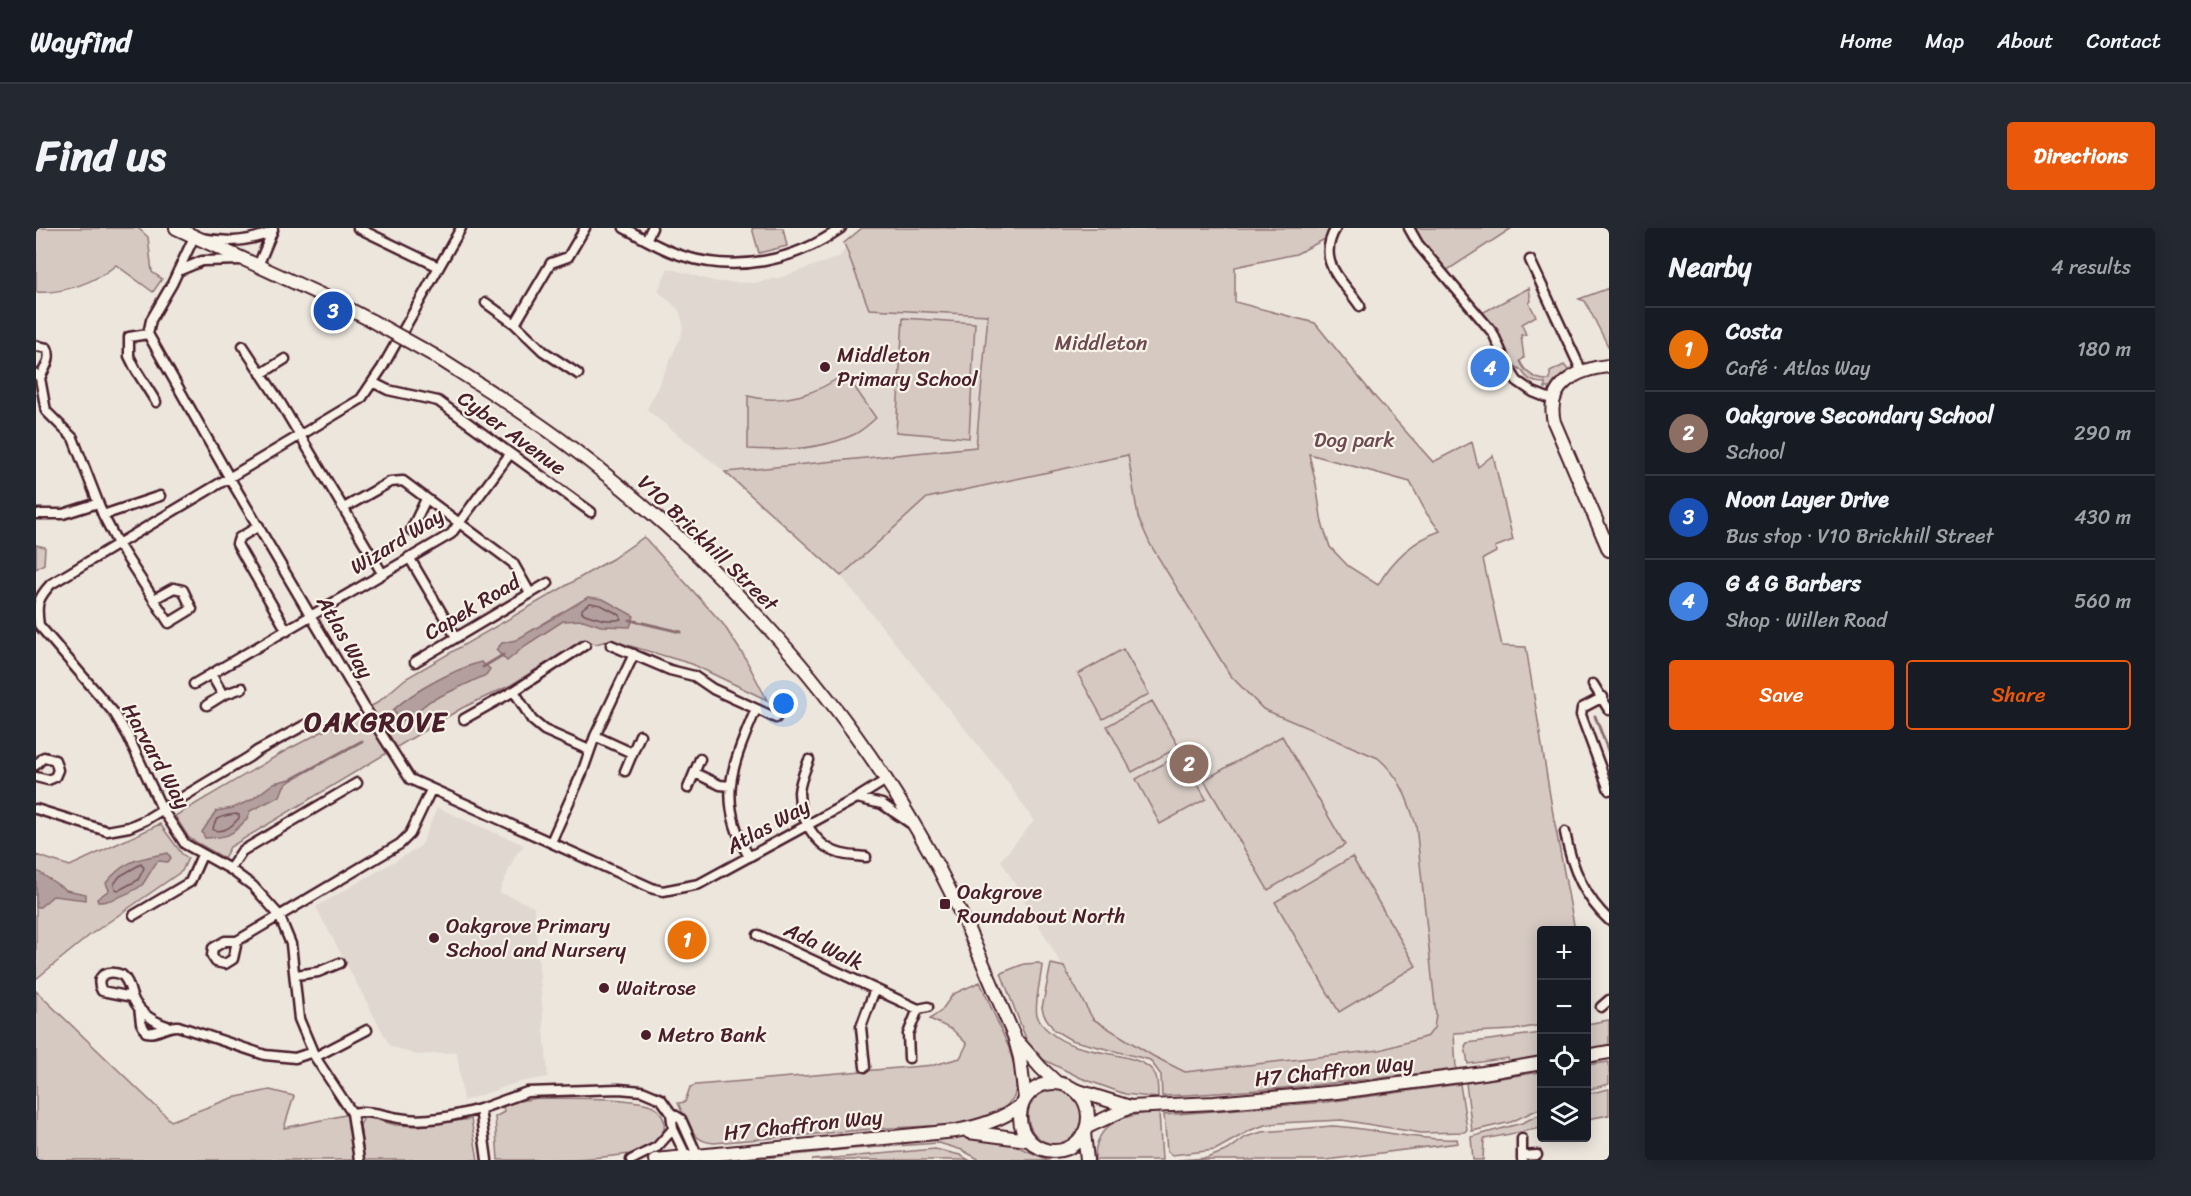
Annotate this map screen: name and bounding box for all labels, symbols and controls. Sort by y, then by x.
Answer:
text: Wayfind [30,17,131,66]
text: Home [1840,22,1892,60]
text: Map [1925,22,1964,60]
text: About [1997,22,2054,60]
text: Contact [2087,22,2161,60]
text: Find us [36,119,166,193]
button: Directions [2007,122,2155,190]
text: Nearby [1669,244,1751,290]
text: 4 results [2051,250,2131,285]
pin: 3 [314,288,352,334]
text: Costa [1726,312,1782,351]
park label: Middleton [1055,324,1147,362]
text: 1 [1684,332,1693,367]
text: 180 m [2077,332,2131,367]
place label: Middleton Primary School [837,336,979,398]
pin: 4 [1470,346,1510,390]
text: Café · Atlas Way [1726,351,1870,386]
marker: Middleton Primary School [818,360,832,374]
street label: Cyber Avenue [449,380,575,486]
text: Oakgrove Secondary School [1726,396,1994,435]
text: 2 [1683,416,1694,451]
text: 290 m [2074,416,2131,451]
park label: Dog park [1314,421,1395,459]
text: School [1726,435,1785,470]
street label: V10 Brickhill Street [628,465,789,622]
text: Noon Layer Drive [1726,480,1889,519]
street label: Wizard Way [342,497,452,585]
text: 3 [1683,500,1694,535]
text: 430 m [2074,500,2131,535]
text: Bus stop · V10 Brickhill Street [1726,519,1994,554]
street label: Capek Road [416,562,529,651]
text: G & G Barbers [1726,564,1861,603]
text: 4 [1682,584,1695,619]
text: 560 m [2074,584,2131,619]
street label: Atlas Way [305,587,384,686]
text: Shop · Willen Road [1726,603,1887,638]
button: Save [1669,660,1894,730]
button: Share [1906,660,2131,730]
your location [769,689,798,718]
street label: Harvard Way [111,696,201,817]
district label: OAKGROVE [304,698,448,746]
pin: 2 [1170,742,1208,786]
street label: Atlas Way [718,787,817,865]
place label: Oakgrove Roundabout North [957,873,1125,935]
marker: Oakgrove Roundabout North [938,897,952,911]
place label: Oakgrove Primary School and Nursery [446,907,626,969]
street label: Ada Walk [777,910,870,981]
pin: 1 [668,918,706,962]
map controls [1537,926,1591,1142]
button: + [1537,926,1591,980]
marker: Oakgrove Primary School and Nursery [427,931,441,945]
place label: Waitrose [616,969,696,1007]
button: − [1537,980,1591,1034]
marker: Waitrose [597,981,611,995]
place label: Metro Bank [658,1016,767,1054]
marker: Metro Bank [639,1028,653,1042]
button: locate [1537,1034,1591,1088]
street label: H7 Chaffron Way [1253,1044,1415,1098]
button: layers [1537,1088,1591,1142]
street label: H7 Chaffron Way [722,1098,884,1152]

